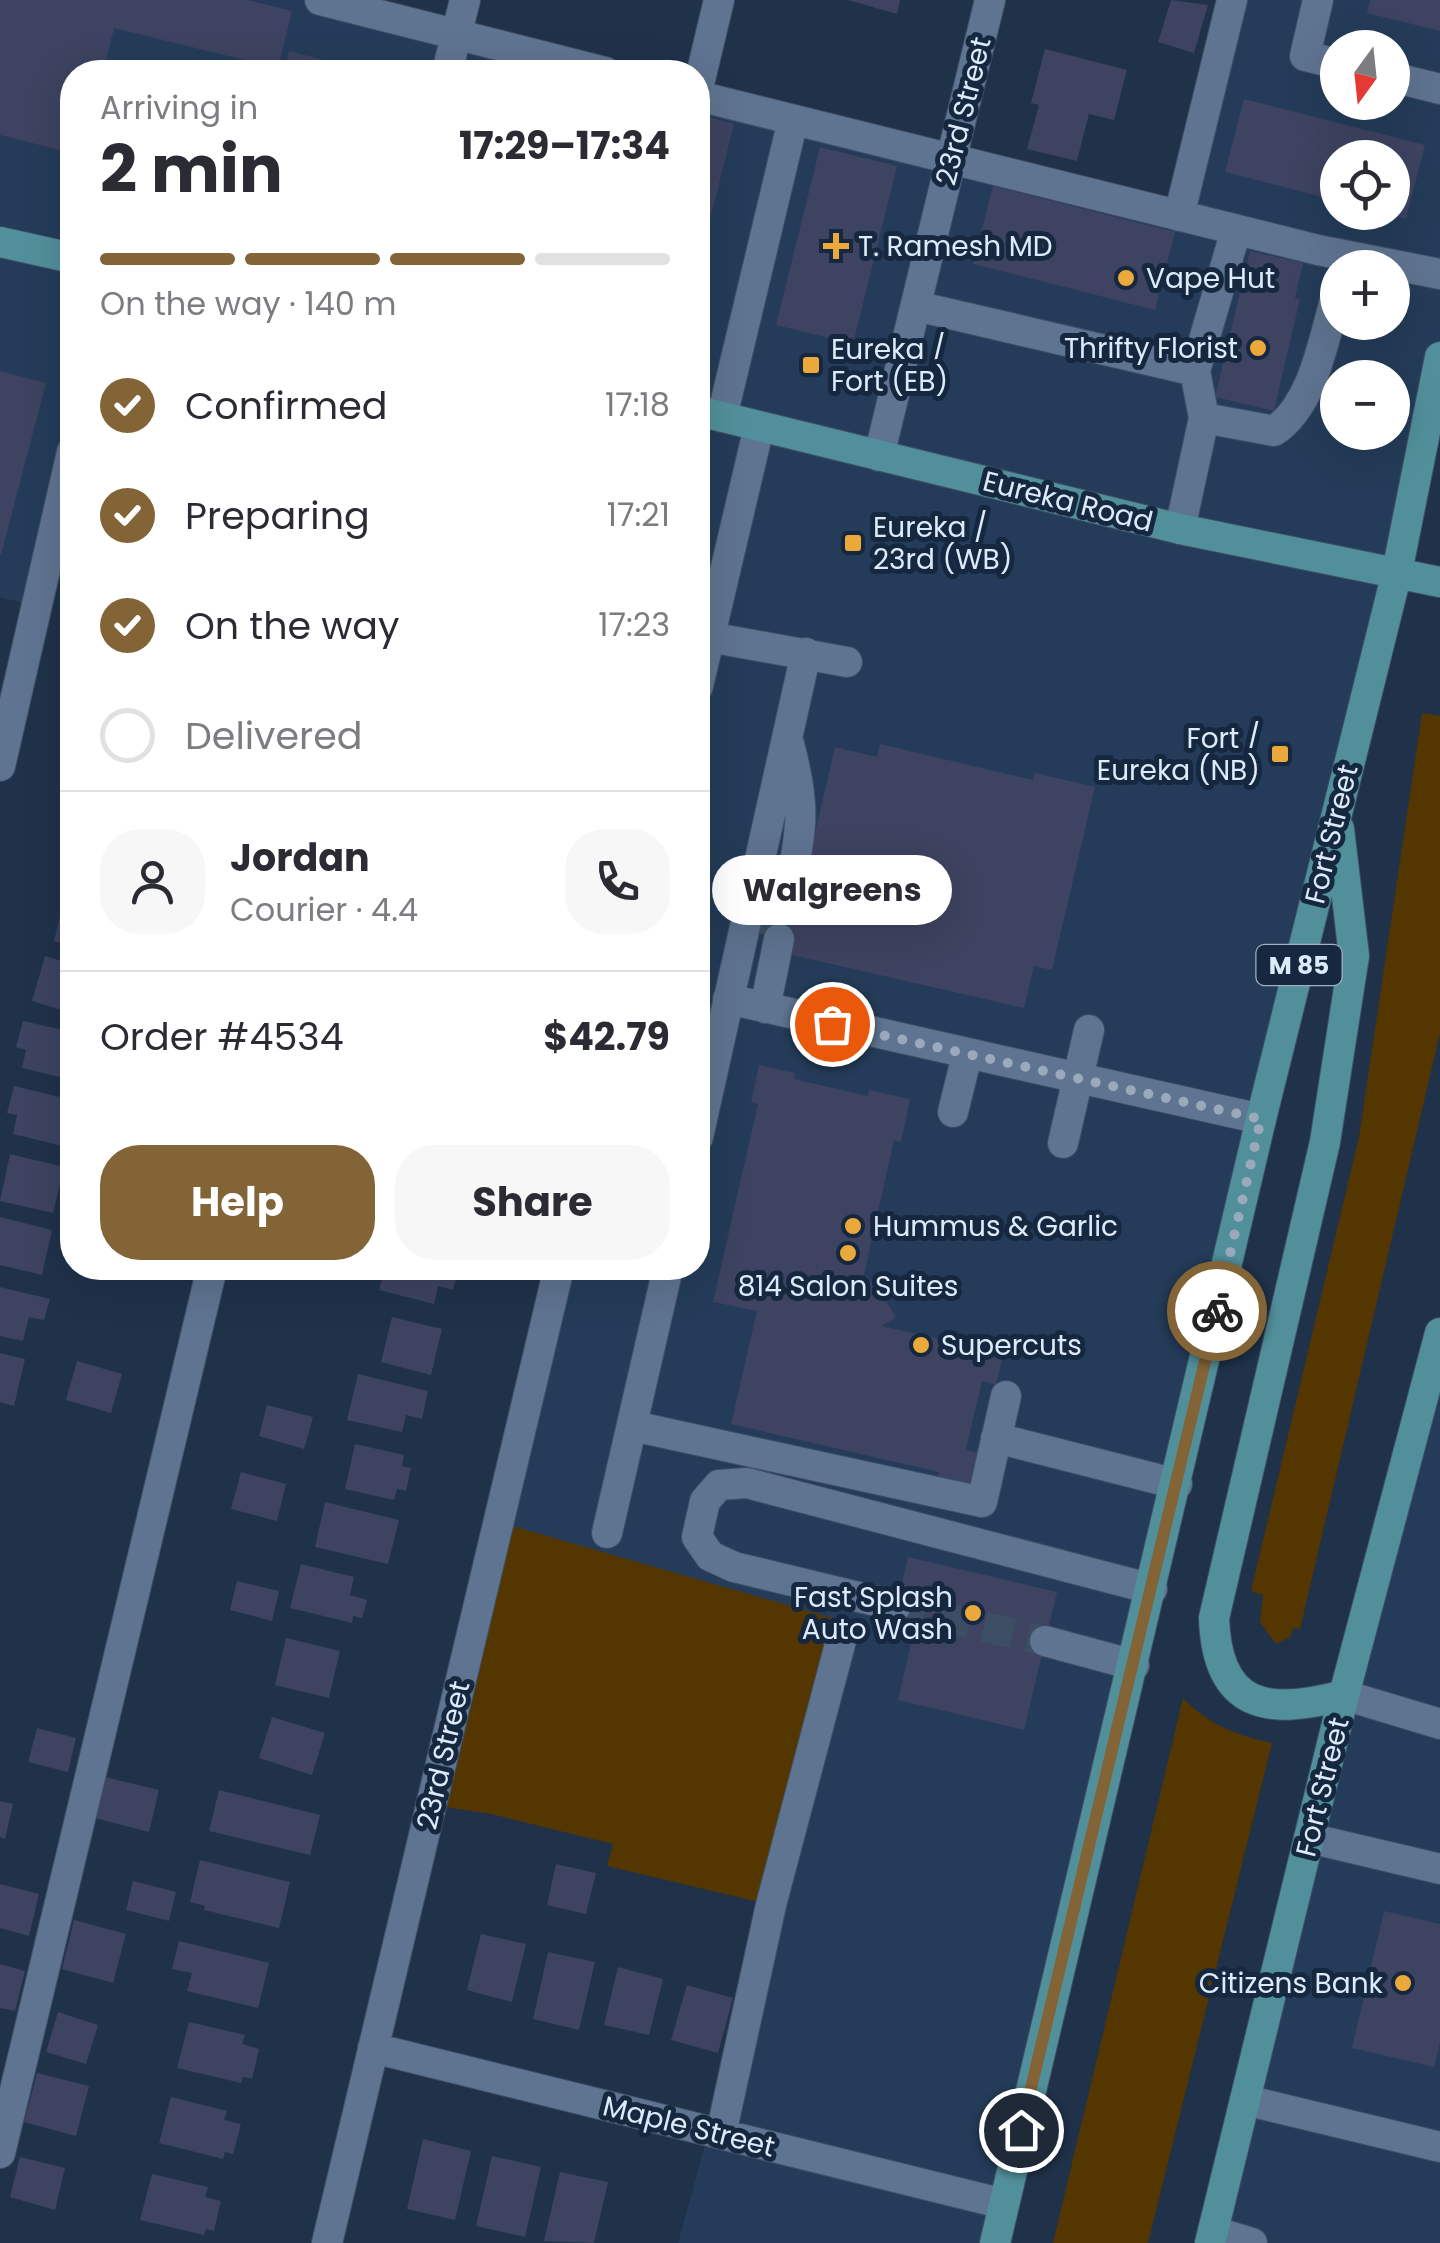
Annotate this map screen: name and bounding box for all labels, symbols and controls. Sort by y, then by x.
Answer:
north arrow [1320,30,1410,120]
map controls [1320,30,1410,450]
street label: 23rd Street [926,33,1001,189]
text: Arriving in [100,85,258,130]
text: 17:29–17:34 [459,119,670,172]
text: 2 min [100,124,283,215]
button: locate [1320,140,1410,230]
place label: T. Ramesh MD [858,227,1053,266]
marker: T. Ramesh MD [823,233,849,259]
button: + [1320,250,1410,340]
place label: Vape Hut [1146,259,1275,298]
marker: Vape Hut [1115,267,1137,289]
text: On the way · 140 m [100,281,396,326]
place label: Thrifty Florist [1064,329,1238,368]
place label: Eureka / Fort (EB) [831,330,948,401]
marker: Thrifty Florist [1247,337,1269,359]
marker: Eureka / Fort (EB) [800,354,822,376]
button: − [1320,360,1410,450]
icon: check [100,378,155,433]
text: Confirmed [185,379,387,432]
text: 17:18 [605,382,670,427]
street label: Eureka Road [979,462,1157,541]
icon: check [100,488,155,543]
text: Preparing [185,489,370,542]
text: 17:21 [607,492,670,537]
place label: Eureka / 23rd (WB) [873,508,1012,579]
marker: Eureka / 23rd (WB) [842,532,864,554]
icon: check [100,598,155,653]
text: On the way [185,599,399,652]
text: 17:23 [598,602,670,647]
text: Delivered [185,709,362,762]
place label: Fort / Eureka (NB) [1097,719,1260,790]
marker: Fort / Eureka (NB) [1269,743,1291,765]
street label: Fort Street [1295,760,1368,908]
button: person [100,829,205,934]
button: phone [565,829,670,934]
text: Jordan [230,831,370,884]
callout: Walgreens [712,854,952,924]
text: Walgreens [742,867,922,912]
text: Courier · 4.4 [230,887,418,932]
road number: M 85 [1256,945,1342,985]
pin [790,982,875,1067]
icon: bag [805,997,860,1052]
text: Order #4534 [100,1010,344,1063]
text: $42.79 [543,1010,670,1063]
button: Help [100,1145,375,1260]
button: Share [395,1145,670,1260]
place label: Hummus & Garlic [873,1207,1118,1246]
marker: Hummus & Garlic [842,1215,864,1237]
marker: 814 Salon Suites [837,1242,859,1264]
courier [1167,1261,1267,1361]
place label: 814 Salon Suites [738,1267,958,1306]
icon: bike [1190,1284,1245,1339]
place label: Supercuts [941,1326,1082,1365]
marker: Supercuts [910,1334,932,1356]
place label: Fast Splash Auto Wash [794,1578,953,1649]
marker: Fast Splash Auto Wash [962,1602,984,1624]
street label: 23rd Street [407,1677,480,1833]
street label: Fort Street [1286,1713,1359,1861]
place label: Citizens Bank [1199,1964,1384,2003]
marker: Citizens Bank [1392,1972,1414,1994]
street label: Maple Street [599,2086,779,2167]
pin [979,2088,1064,2173]
icon: home [994,2103,1049,2158]

